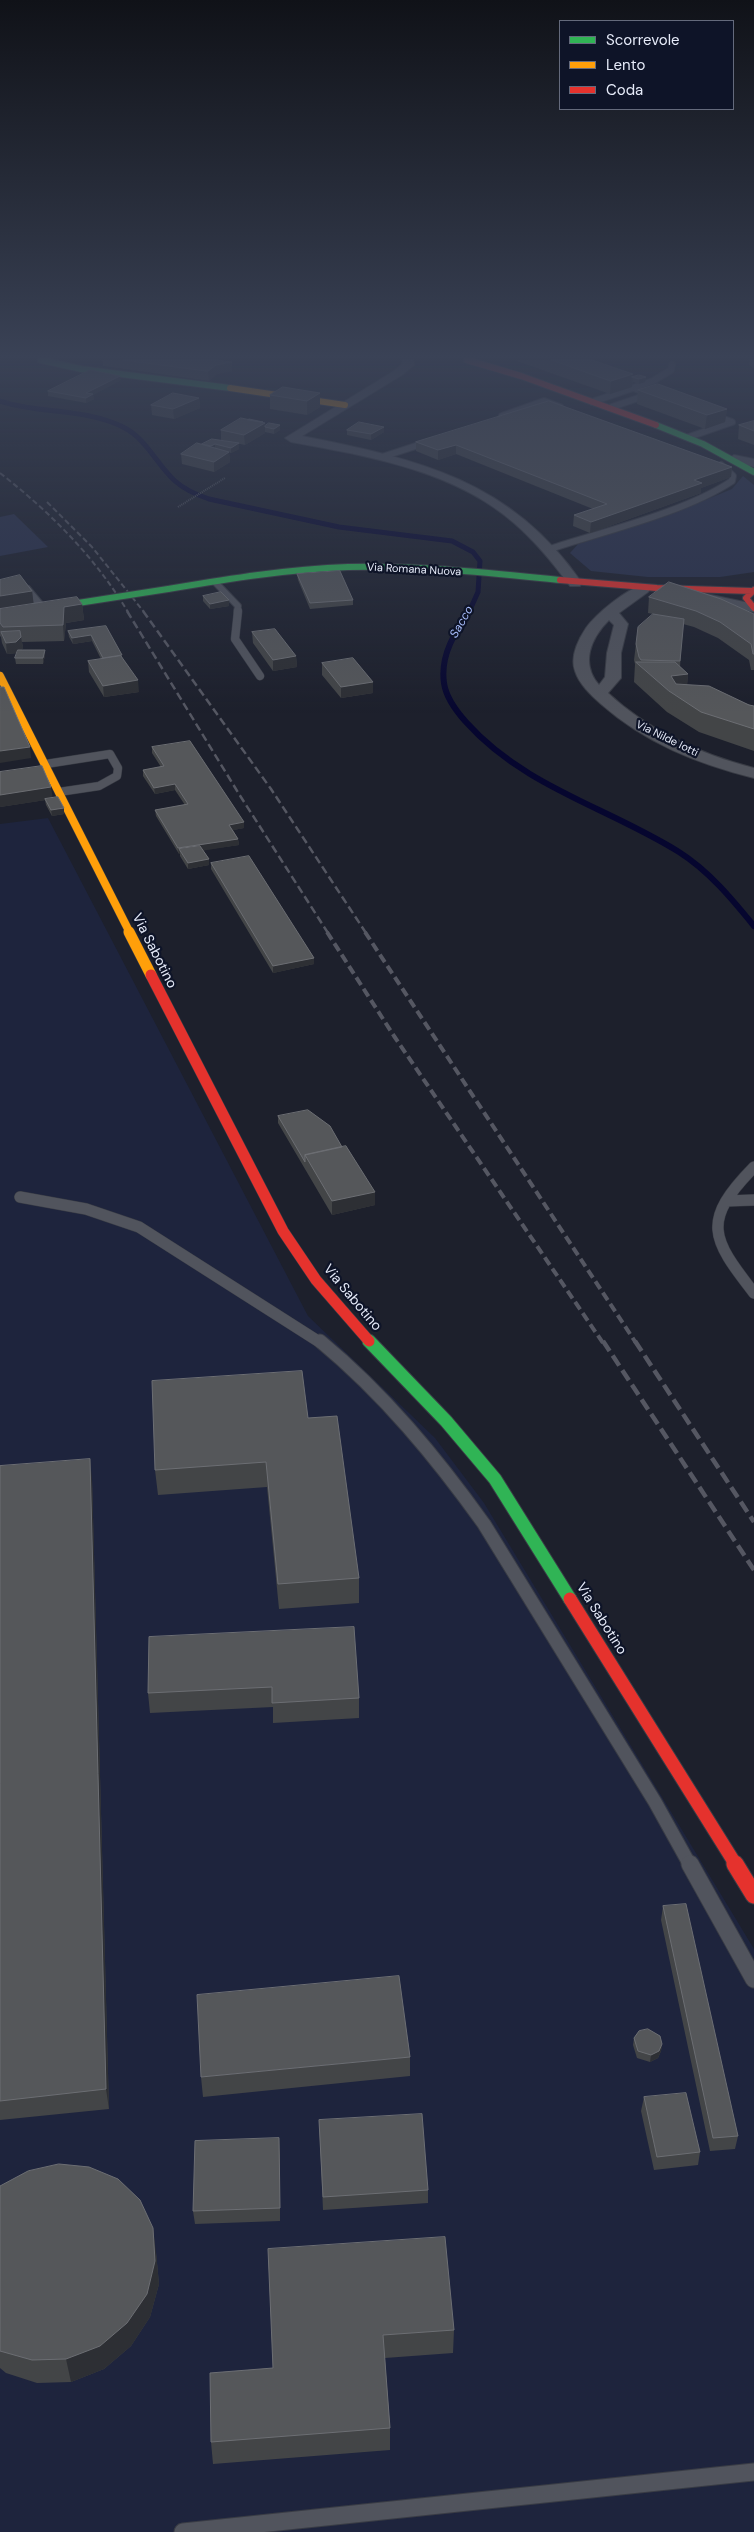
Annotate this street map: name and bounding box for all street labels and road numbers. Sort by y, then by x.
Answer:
street label: Via Romana Nuova [367,561,461,579]
street label: Via Nilde Iotti [634,718,700,760]
street label: Via Sabotino [128,911,180,991]
street label: Via Sabotino [319,1261,385,1335]
street label: Via Sabotino [572,1580,630,1658]

